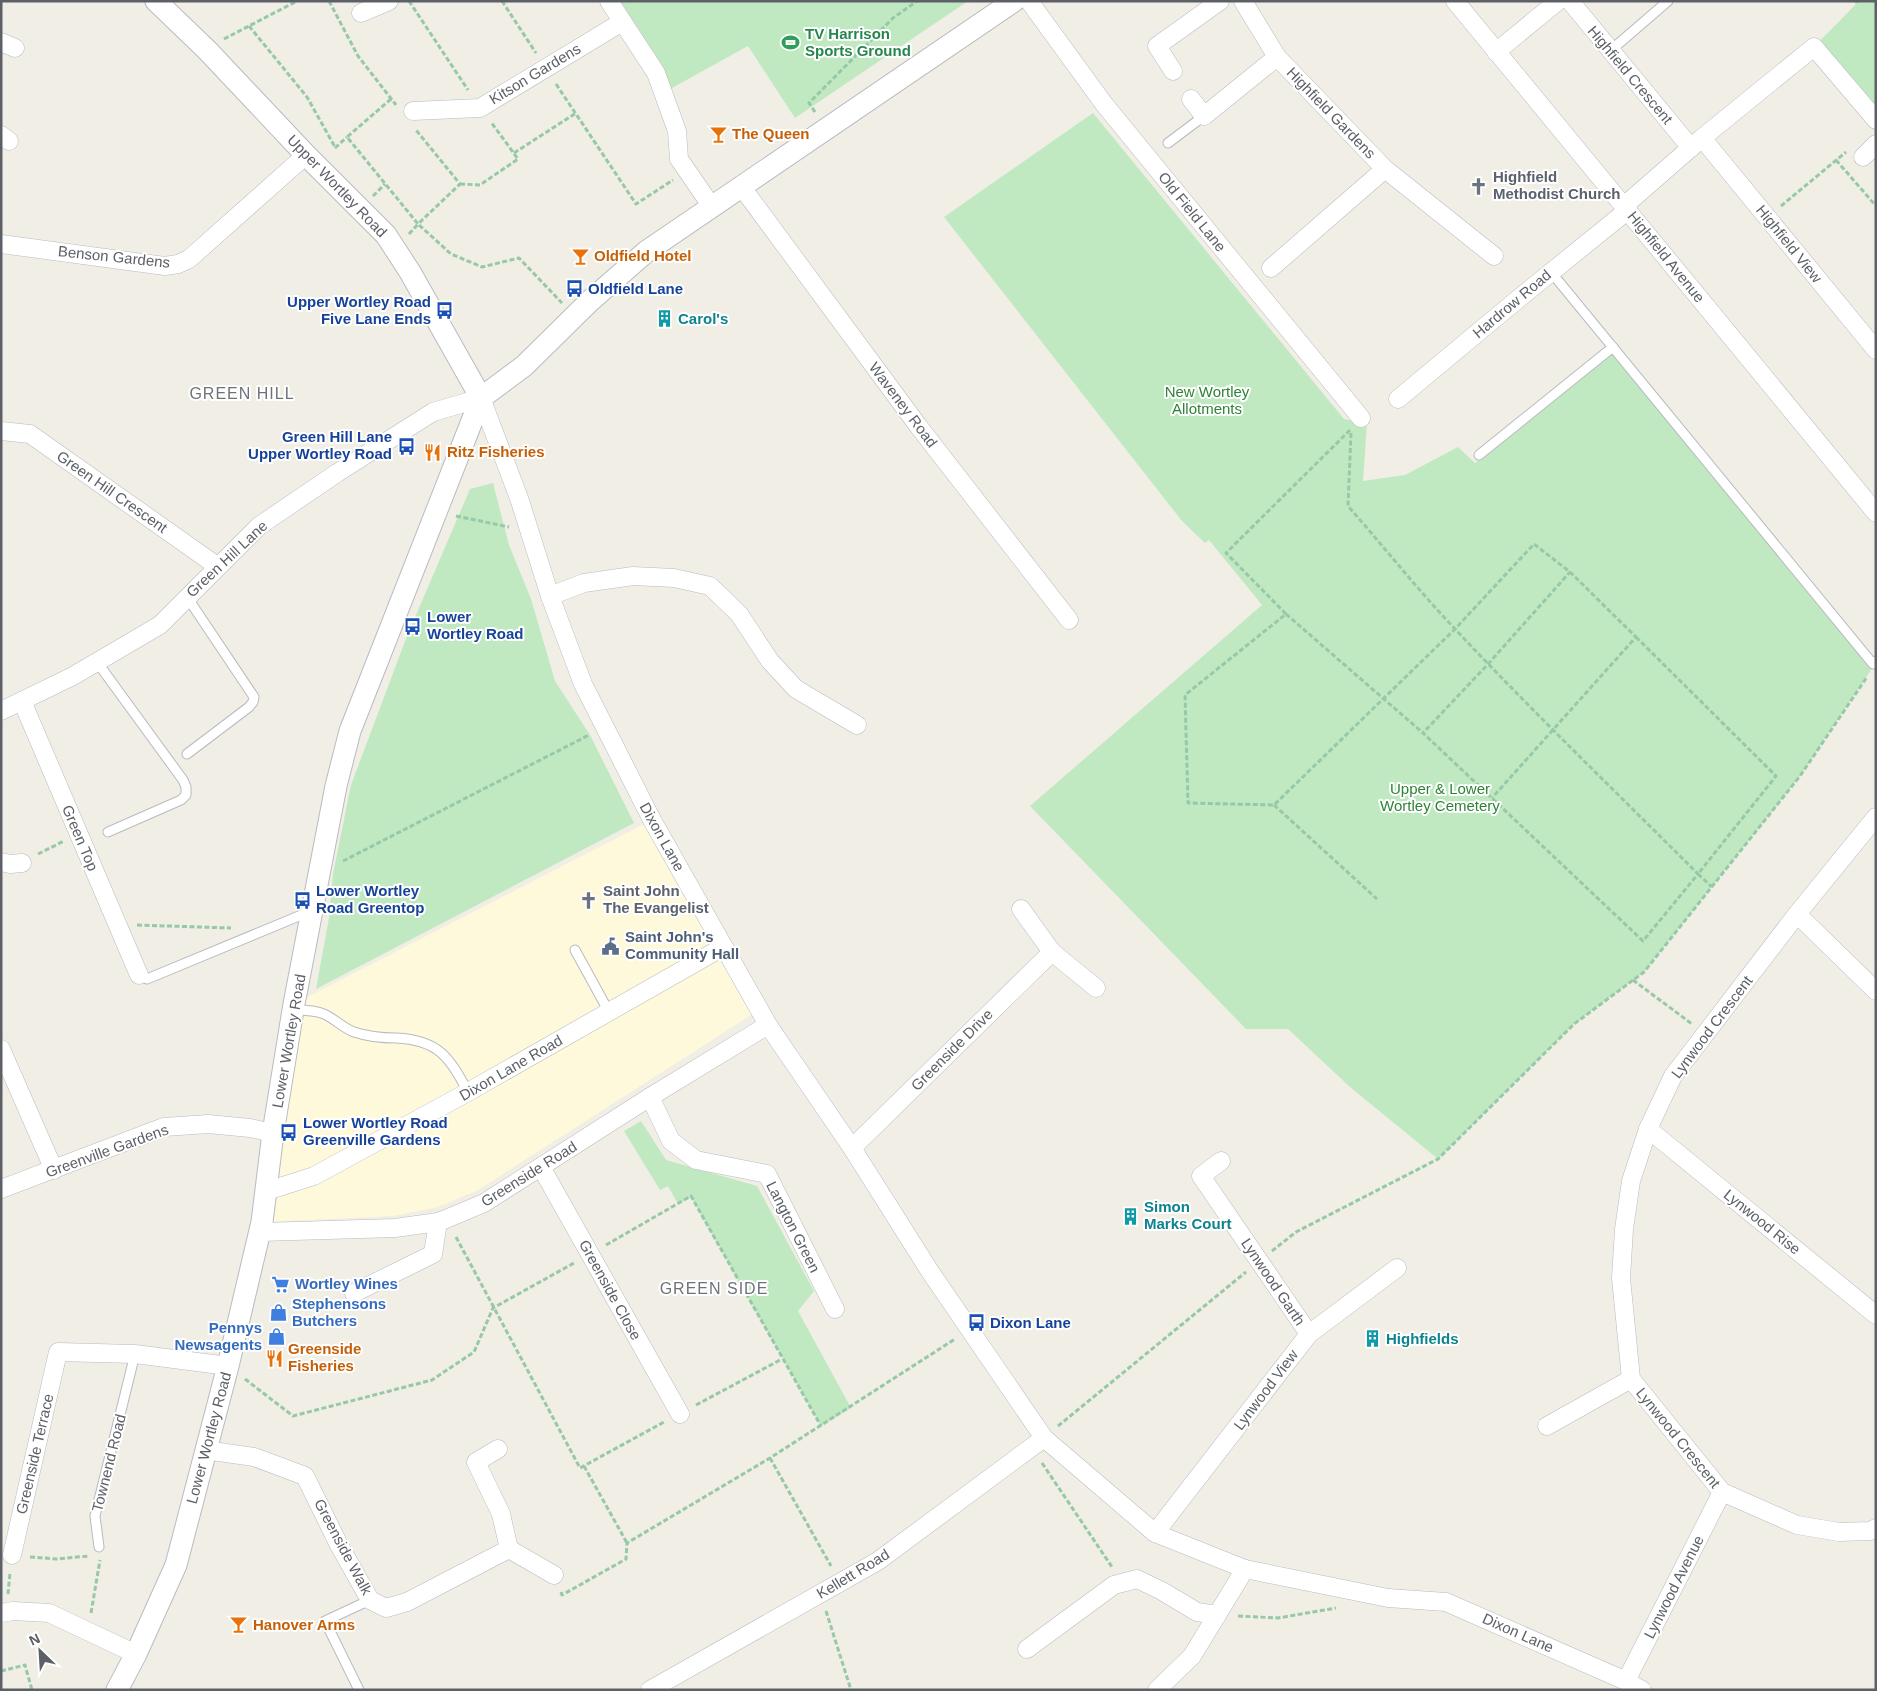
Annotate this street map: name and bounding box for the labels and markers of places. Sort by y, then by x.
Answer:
place label: TV Harrison Sports Ground [805,25,911,59]
sports icon: TV Harrison Sports Ground [781,33,801,53]
bar icon: The Queen [708,124,728,144]
place label: The Queen [732,125,810,142]
place label: Highfield Methodist Church [1493,168,1621,202]
church icon: Highfield Methodist Church [1469,176,1489,196]
bar icon: Oldfield Hotel [570,246,590,266]
place label: Oldfield Hotel [594,247,692,264]
bus stop icon: Oldfield Lane [564,279,584,299]
place label: Oldfield Lane [588,280,683,297]
place label: Upper Wortley Road Five Lane Ends [287,293,431,327]
bus stop icon: Upper Wortley Road Five Lane Ends [435,301,455,321]
building icon: Carol's [654,309,674,329]
place label: Carol's [678,310,728,327]
place label: Green Hill Lane Upper Wortley Road [248,428,392,462]
bus stop icon: Green Hill Lane Upper Wortley Road [396,436,416,456]
restaurant icon: Ritz Fisheries [423,442,443,462]
place label: Ritz Fisheries [447,443,545,460]
place label: Lower Wortley Road [427,608,523,642]
bus stop icon: Lower Wortley Road [403,616,423,636]
place label: Lower Wortley Road Greentop [316,882,424,916]
place label: Saint John The Evangelist [603,882,709,916]
bus stop icon: Lower Wortley Road Greentop [292,890,312,910]
church icon: Saint John The Evangelist [579,890,599,910]
place label: Saint John's Community Hall [625,928,739,962]
public building icon: Saint John's Community Hall [601,936,621,956]
place label: Lower Wortley Road Greenville Gardens [303,1114,448,1148]
bus stop icon: Lower Wortley Road Greenville Gardens [279,1122,299,1142]
place label: Simon Marks Court [1144,1198,1232,1232]
building icon: Simon Marks Court [1120,1206,1140,1226]
supermarket icon: Wortley Wines [271,1274,291,1294]
place label: Wortley Wines [295,1275,398,1292]
place label: Stephensons Butchers [292,1295,386,1329]
shop icon: Stephensons Butchers [268,1303,288,1323]
bus stop icon: Dixon Lane [966,1313,986,1333]
place label: Dixon Lane [990,1314,1071,1331]
place label: Pennys Newsagents [174,1319,262,1353]
shop icon: Pennys Newsagents [266,1327,286,1347]
building icon: Highfields [1362,1329,1382,1349]
place label: Highfields [1386,1330,1459,1347]
place label: Greenside Fisheries [288,1340,361,1374]
restaurant icon: Greenside Fisheries [264,1348,284,1368]
bar icon: Hanover Arms [229,1615,249,1635]
place label: Hanover Arms [253,1616,355,1633]

